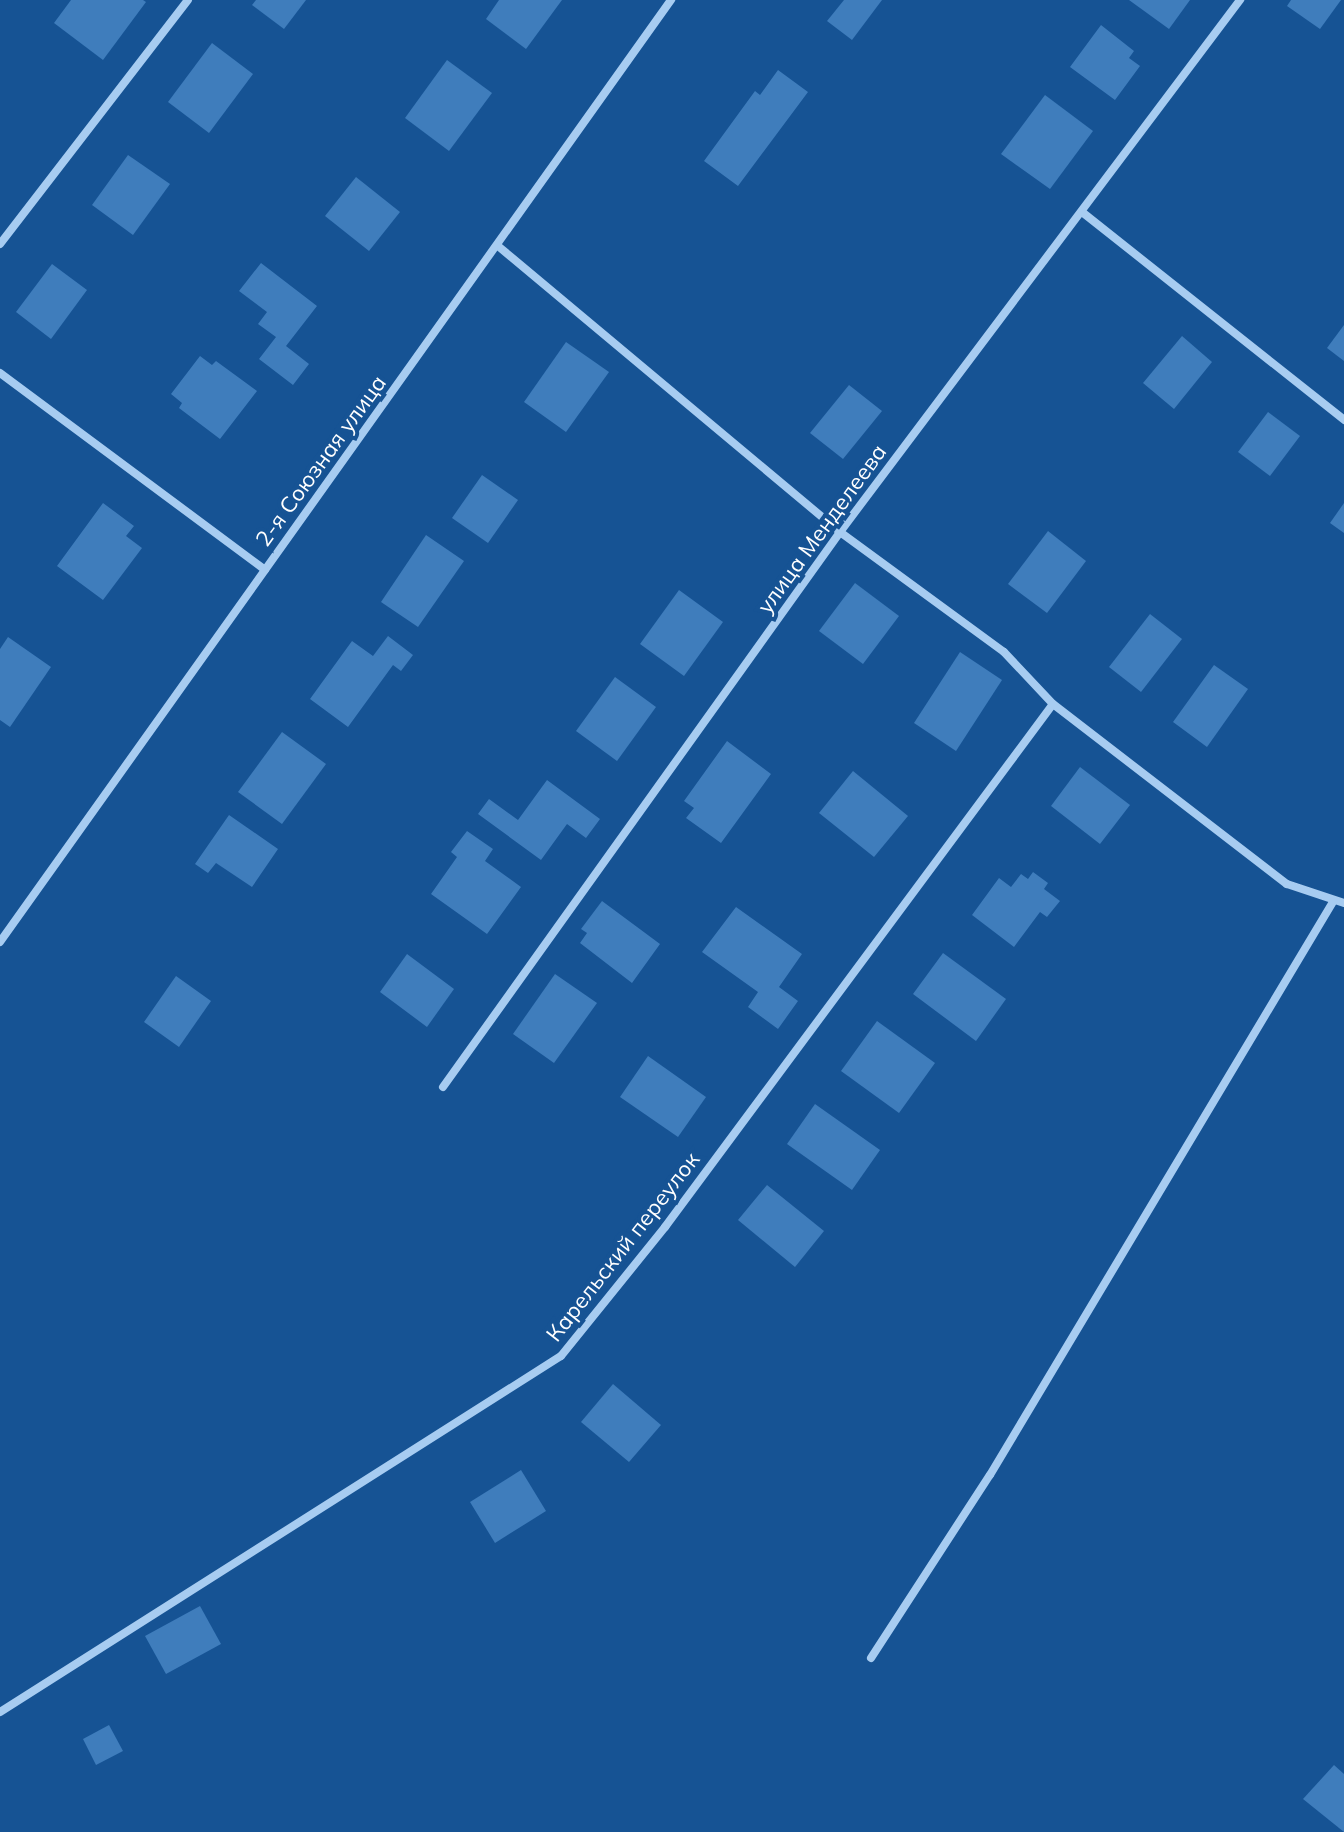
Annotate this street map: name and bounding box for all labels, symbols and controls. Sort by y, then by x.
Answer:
street label: 2-я Союзная улица [250,370,392,552]
street label: улица Менделеева [752,439,892,619]
street label: Карельский переулок [541,1147,705,1347]

